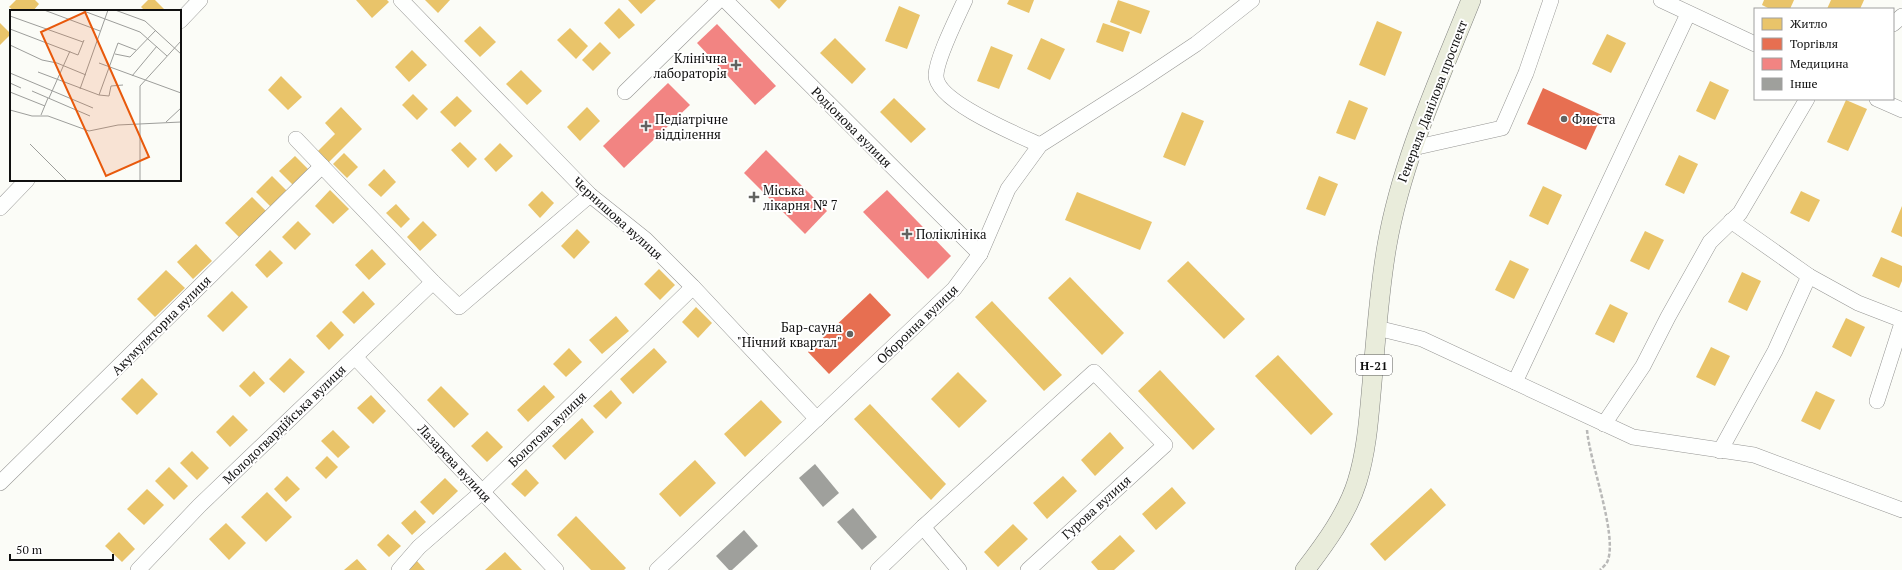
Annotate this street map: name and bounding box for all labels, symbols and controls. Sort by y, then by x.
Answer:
legend [1754,8,1894,100]
inset map [10,10,181,181]
text: Житло [1790,16,1828,31]
street label: Генерала Данілова проспект [1393,17,1471,185]
text: Торгівля [1790,36,1838,51]
place label: Клінічна лабораторія [653,49,727,82]
text: Медицина [1790,56,1849,71]
marker: Клінічна лабораторія [730,59,742,71]
text: Інше [1790,76,1818,91]
street label: Родіонова вулиця [808,83,896,171]
place label: Педіатрічне відділення [655,110,728,143]
place label: Фиеста [1572,110,1616,128]
marker: Фиеста [1559,114,1569,124]
marker: Педіатрічне відділення [640,120,652,132]
street label: Чернишова вулиця [569,173,667,263]
place label: Міська лікарня № 7 [763,181,838,214]
marker: Міська лікарня № 7 [748,191,760,203]
place label: Поліклініка [916,225,987,243]
marker: Поліклініка [901,228,913,240]
street label: Акумуляторна вулиця [107,271,215,379]
street label: Оборонна вулиця [872,280,962,368]
place label: Бар-сауна "Нічний квартал" [737,318,842,351]
marker: Бар-сауна "Нічний квартал" [845,329,855,339]
road number: Н-21 [1356,355,1392,375]
street label: Молодогвардійська вулиця [219,360,350,488]
street label: Болотова вулиця [504,387,590,471]
street label: Лазарєва вулиця [413,419,496,506]
street label: Гурова вулиця [1058,471,1135,543]
scale bar [10,536,113,562]
text: 50 m [16,542,43,557]

